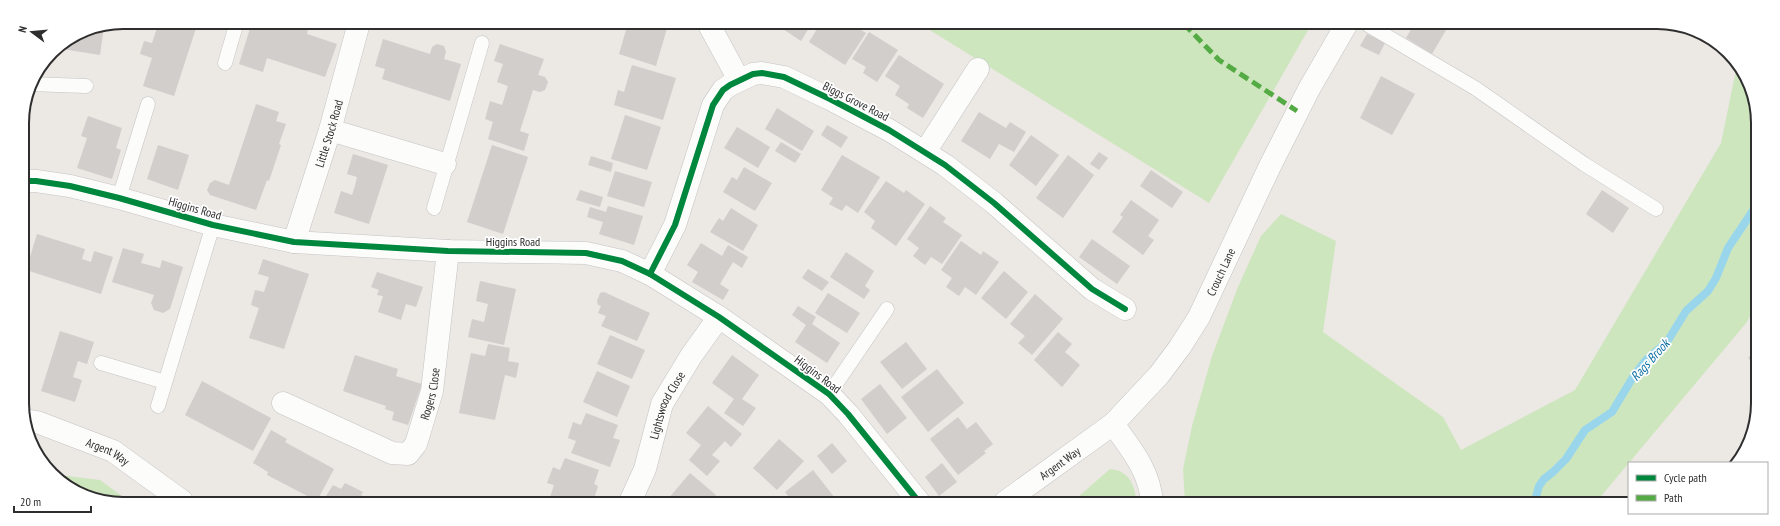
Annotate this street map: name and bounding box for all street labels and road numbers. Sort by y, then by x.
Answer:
street label: Biggs Grove Road [820,78,892,124]
street label: Little Stock Road [311,98,345,169]
street label: Higgins Road [167,193,223,223]
street label: Higgins Road [486,234,540,249]
street label: Crouch Lane [1203,245,1238,298]
street label: Higgins Road [792,352,844,396]
street label: Rogers Close [416,367,442,422]
street label: Lightswood Close [646,368,688,441]
street label: Argent Way [84,434,133,469]
street label: Argent Way [1036,443,1083,483]

